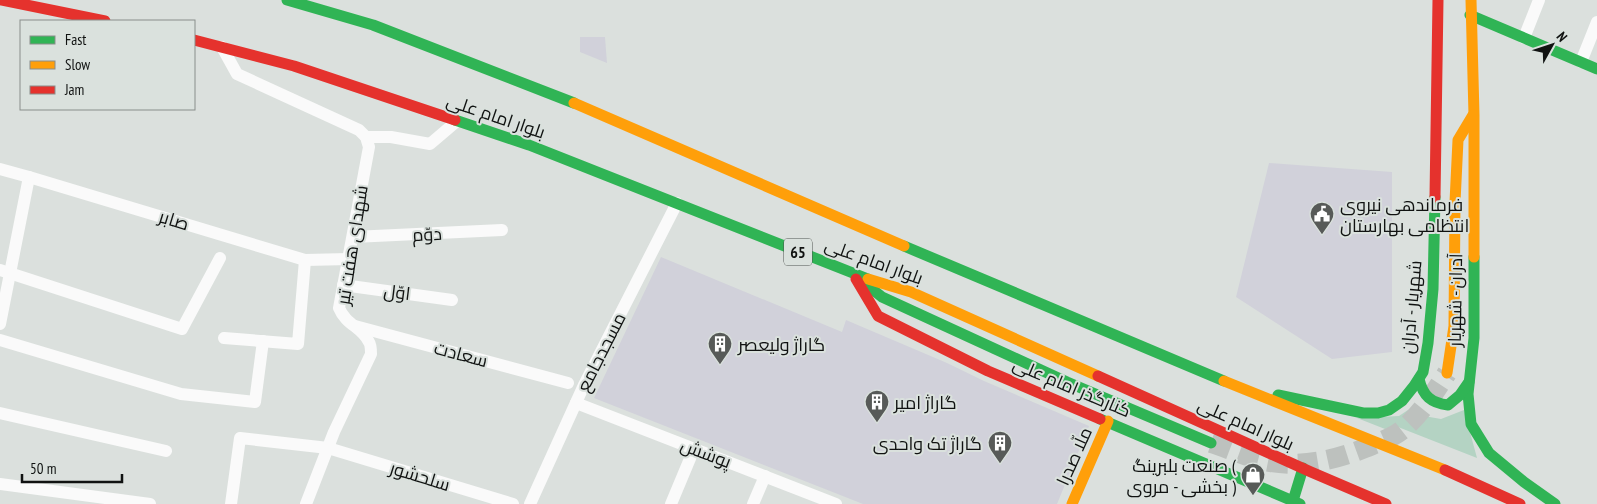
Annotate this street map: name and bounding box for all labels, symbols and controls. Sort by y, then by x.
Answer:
legend [20,20,195,110]
north arrow [1527,20,1577,70]
text: N [1553,28,1571,45]
text: Fast [65,30,86,49]
text: Slow [65,55,90,74]
text: Jam [64,80,84,99]
street label: بلوار امام علی [443,88,548,145]
street label: شهدای هفت تیر [331,183,373,308]
place label: فرماندهی نیروی انتظامی بهارستان [1340,193,1469,237]
public building icon: فرماندهی نیروی انتظامی بهارستان [1309,201,1335,235]
street label: صابر [155,204,192,235]
street label: دوّم [412,222,443,247]
street label: بلوار امام علی [821,233,926,290]
road number: 65 [784,238,812,266]
street label: آدران - شهریار [1443,253,1467,348]
street label: شهریار - آدران [1395,259,1427,355]
street label: اوّل [382,279,412,305]
street label: مسجدجامع [571,309,632,396]
building icon: گاراژ ولیعصر [707,331,733,365]
place label: گاراژ ولیعصر [737,333,825,356]
street label: سعادت [432,336,490,372]
street label: کنارگذر امام علی [1009,352,1134,423]
building icon: گاراژ امیر [864,389,890,423]
place label: گاراژ امیر [893,391,957,414]
street label: بلوار امام علی [1194,393,1298,456]
street label: ملّا صدرا [1051,423,1097,489]
building icon: گاراژ تک واحدی [987,430,1013,464]
place label: گاراژ تک واحدی [873,432,982,455]
street label: پوشش [677,433,735,474]
scale bar [22,452,122,484]
place label: صنعت بلبرینگ ( بخشی - مروی ) [1127,454,1237,498]
street label: سلحشور [386,456,453,496]
text: 50 m [30,459,56,478]
shop icon: صنعت بلبرینگ ( بخشی - مروی ) [1240,462,1266,496]

